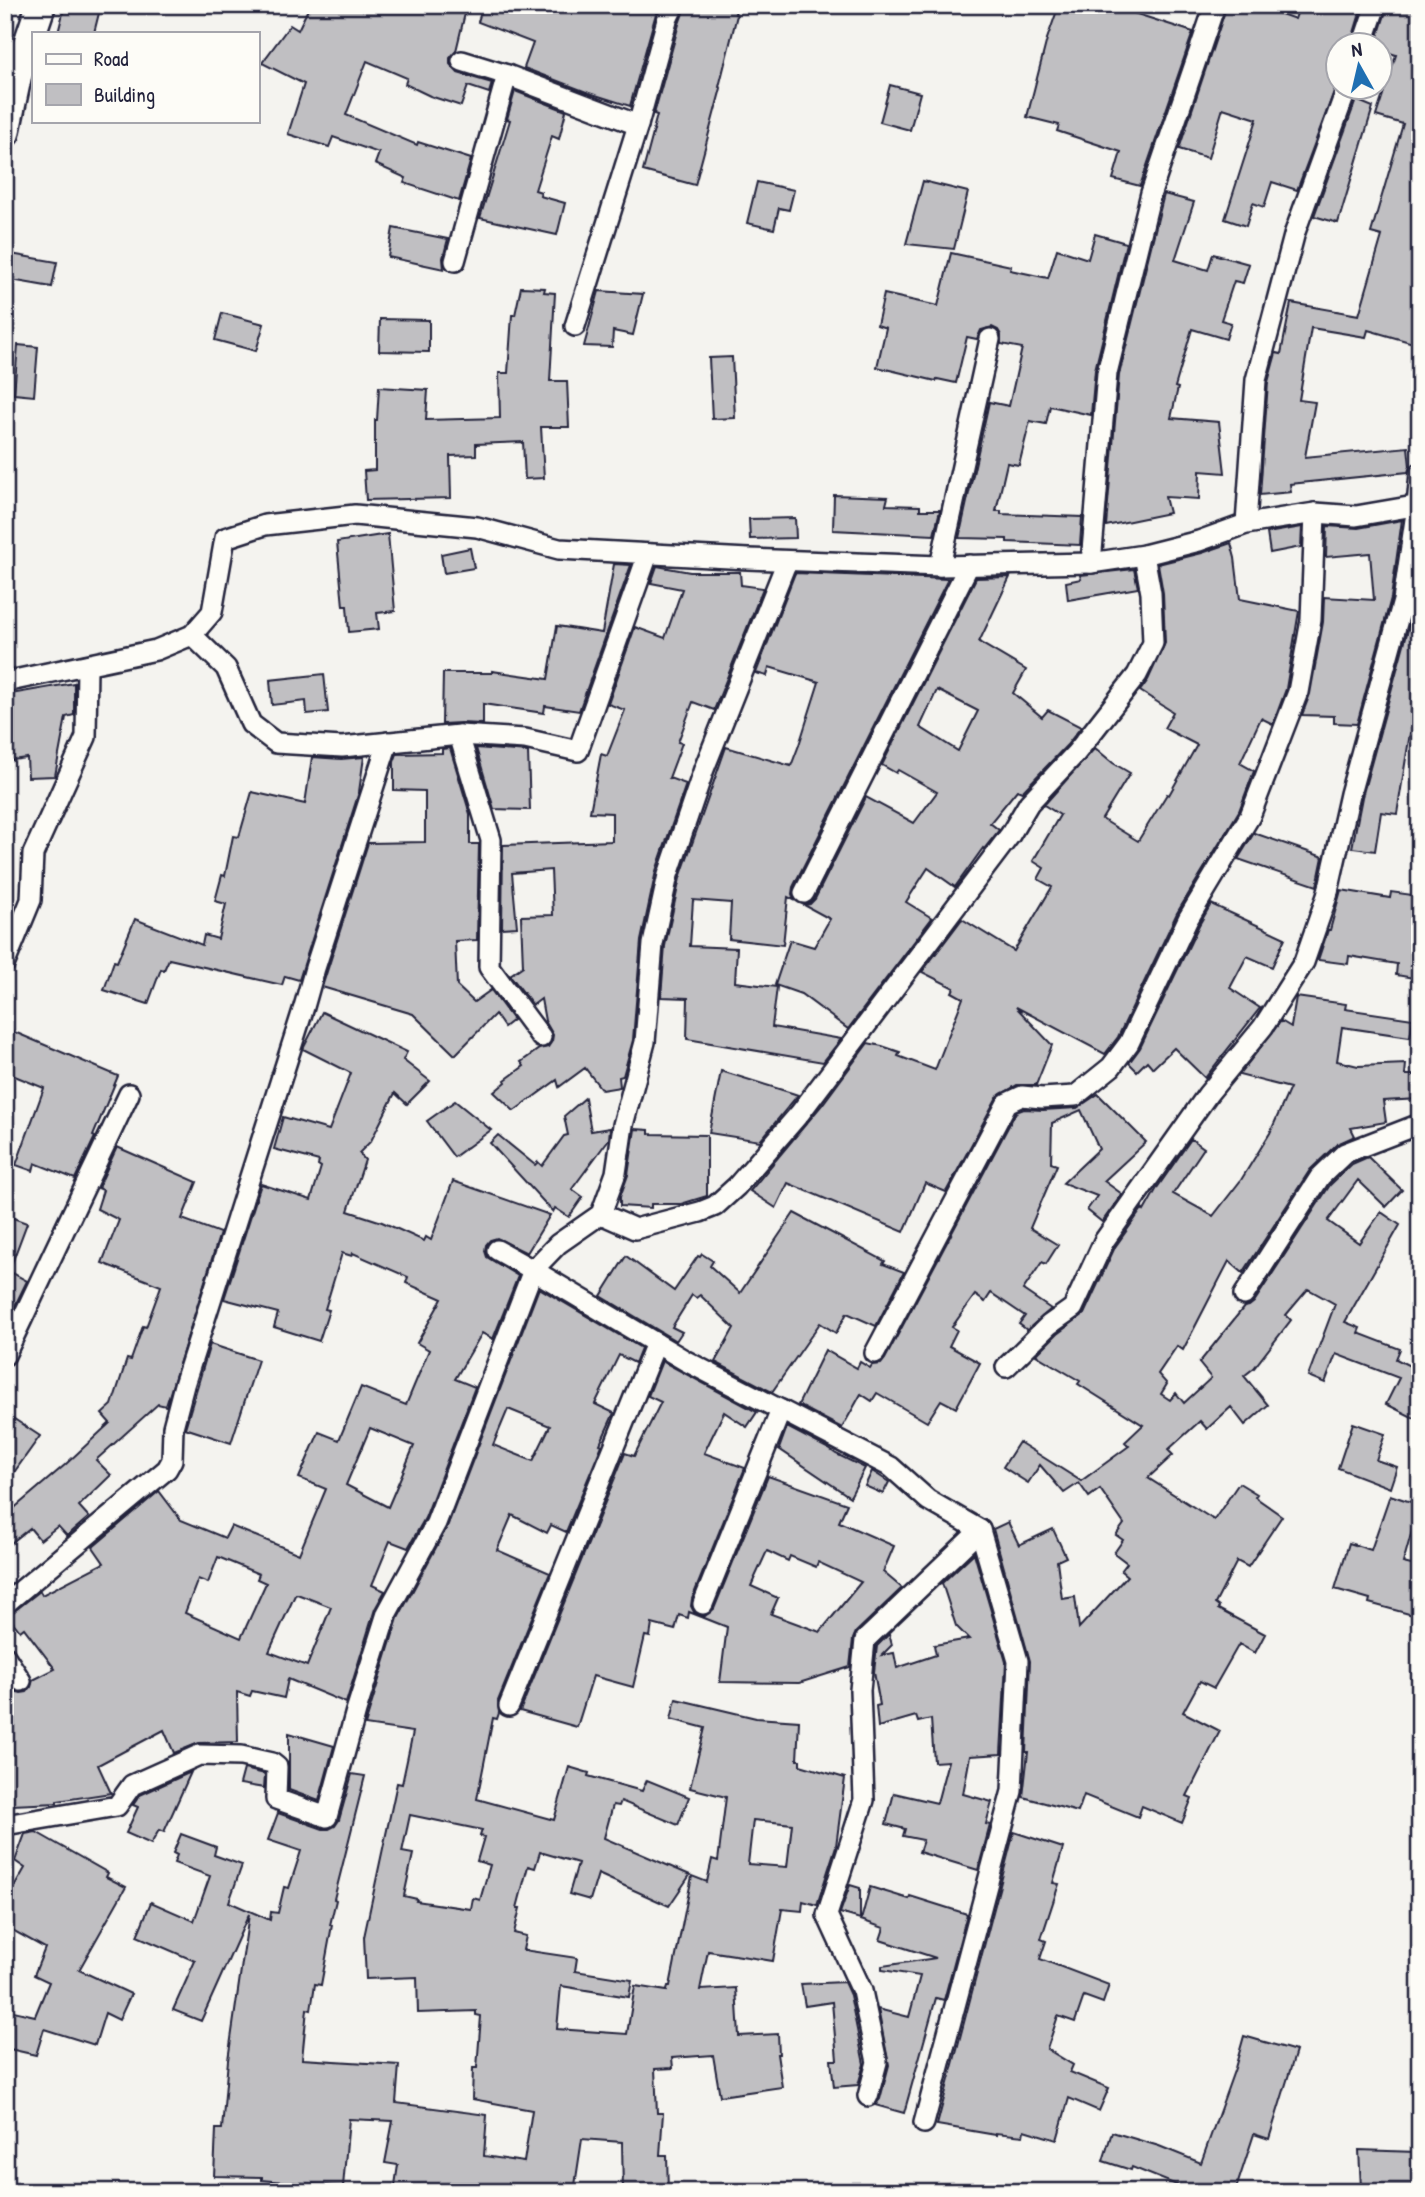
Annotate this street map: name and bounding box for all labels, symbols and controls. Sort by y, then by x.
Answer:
legend [32,32,259,122]
north arrow [1324,32,1394,102]
text: N [1350,36,1363,63]
text: Road [94,44,128,73]
text: Building [94,80,155,109]

